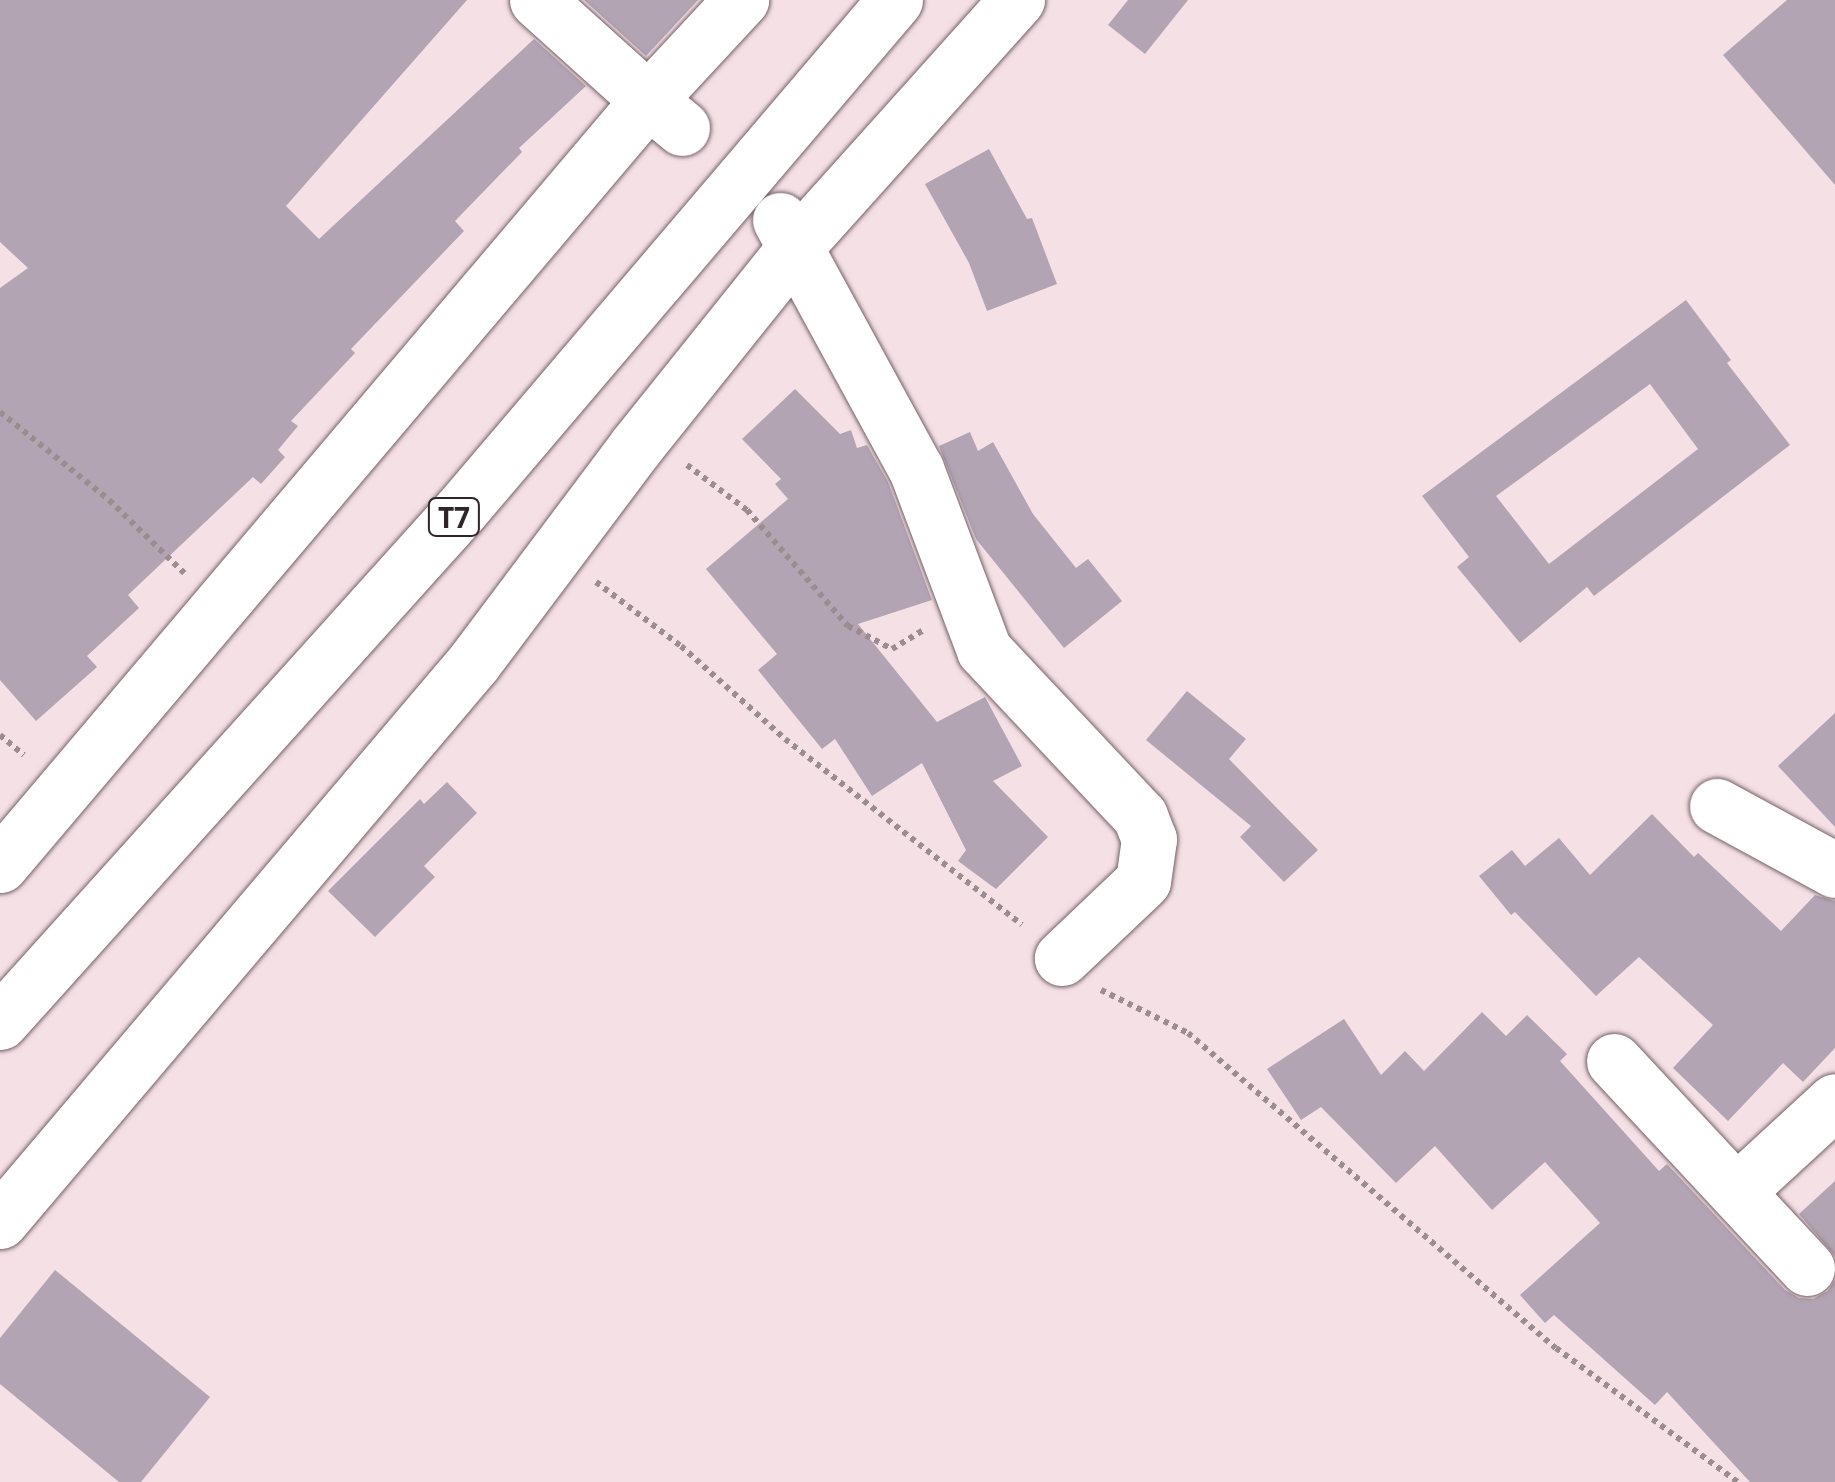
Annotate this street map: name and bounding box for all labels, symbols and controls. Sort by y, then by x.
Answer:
road number: T7 [426,494,482,540]

